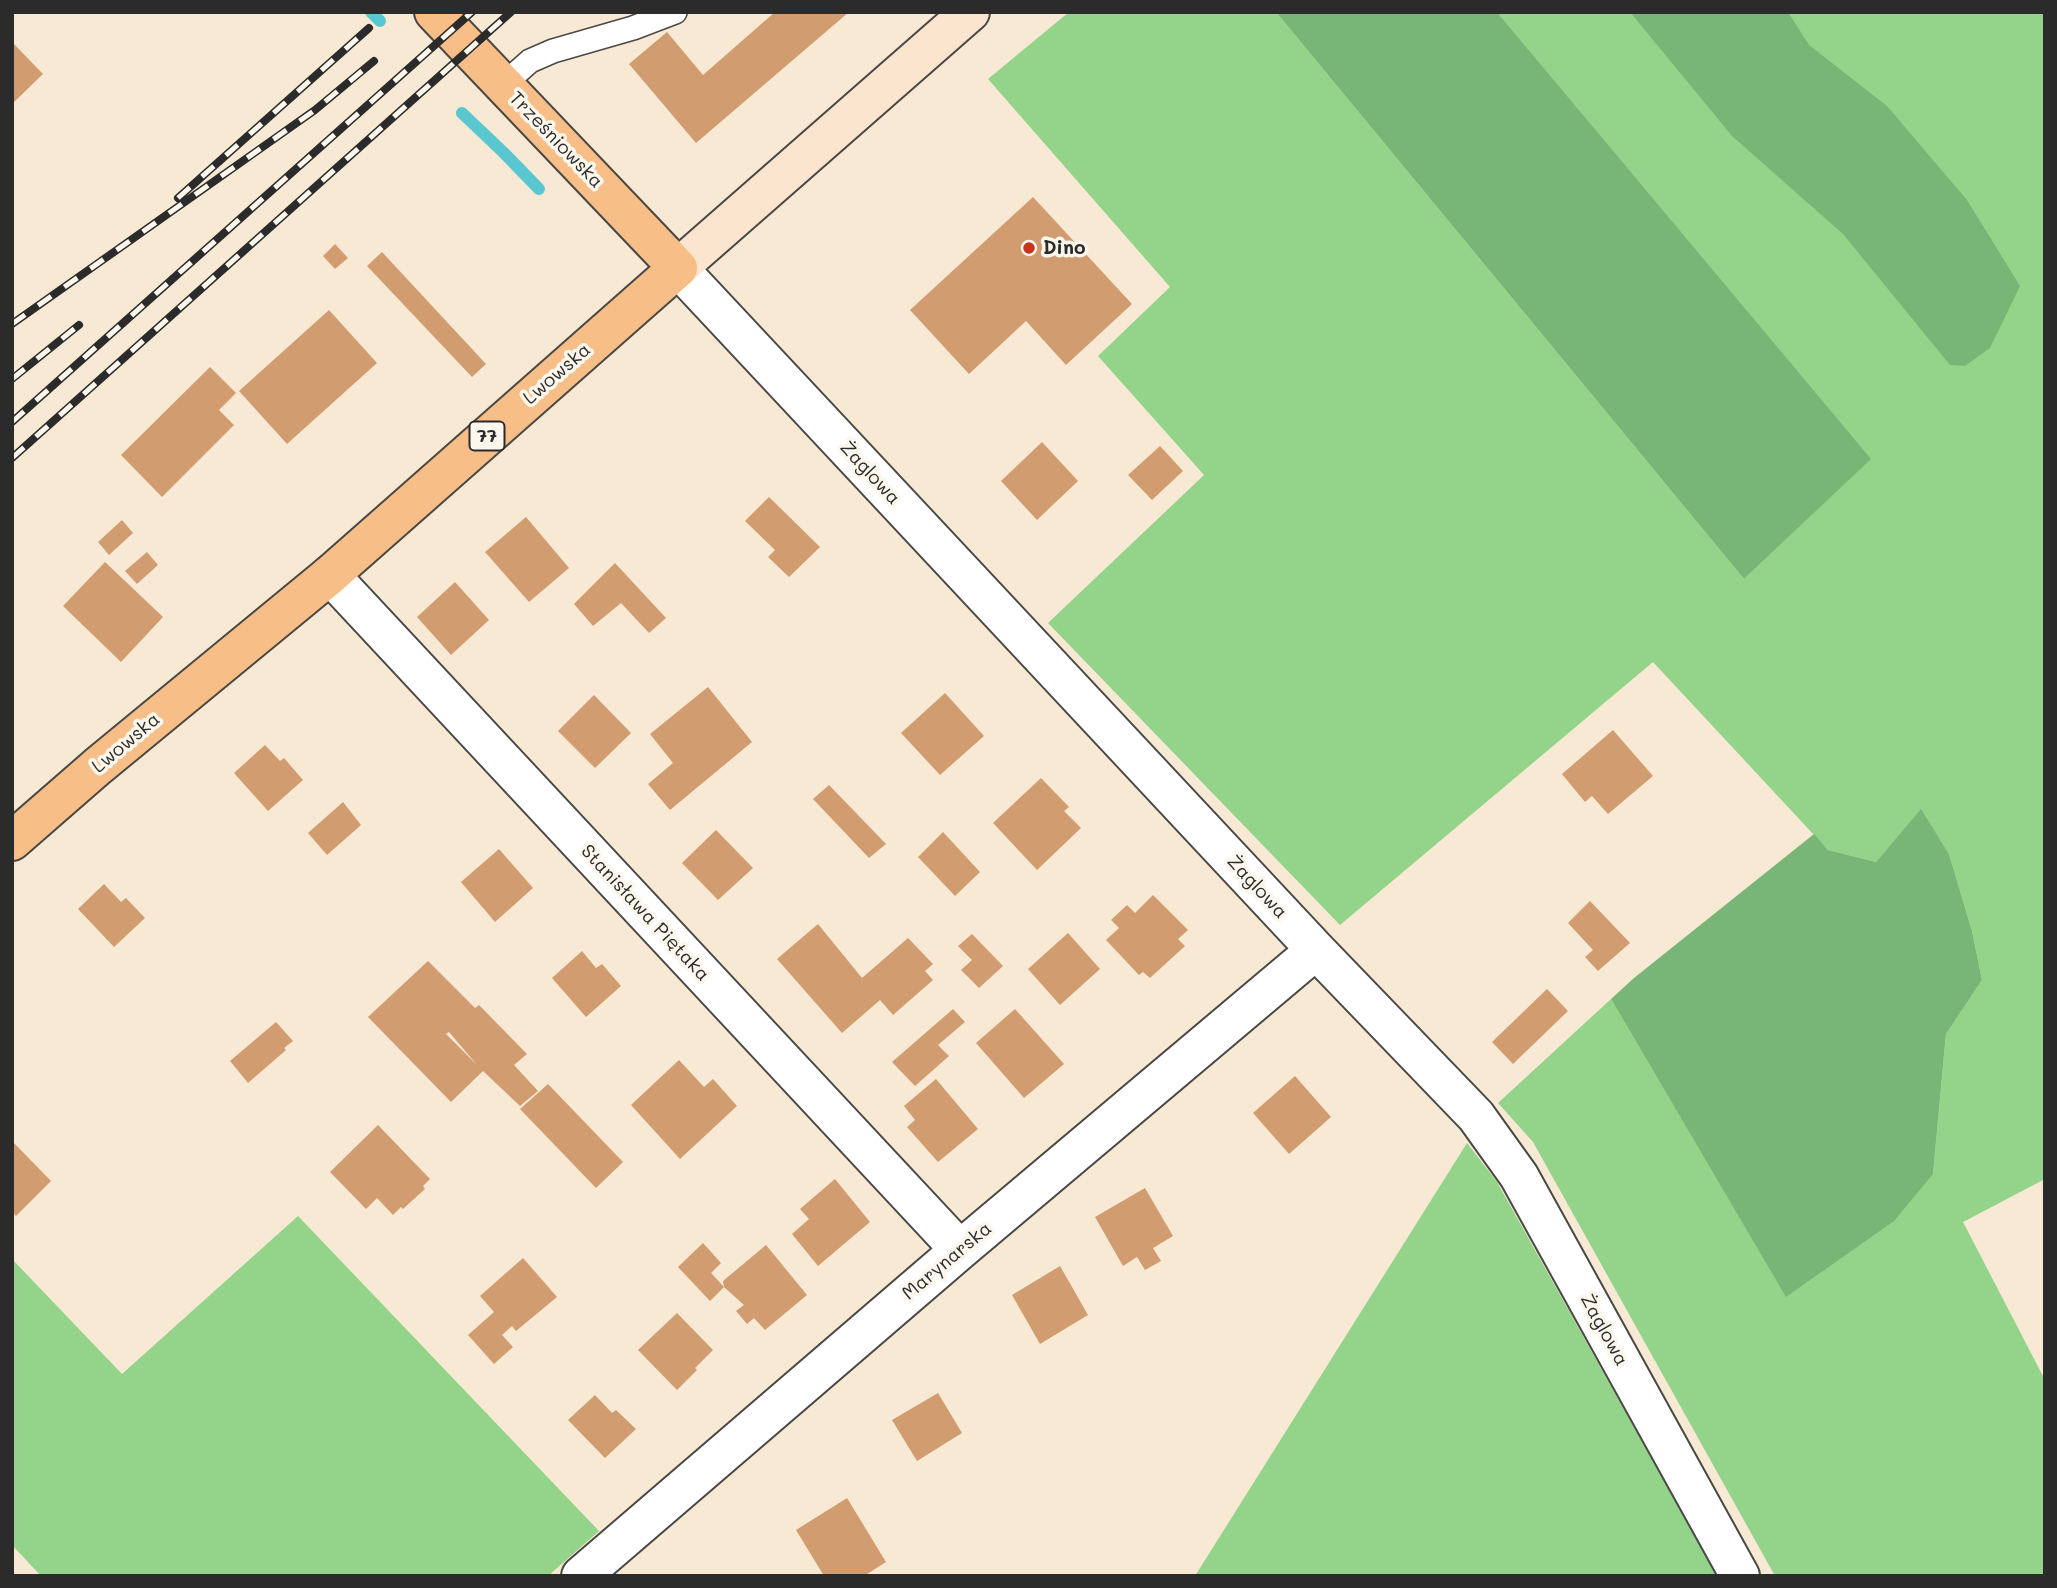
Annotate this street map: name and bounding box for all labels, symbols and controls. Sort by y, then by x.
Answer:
street label: Trześniowska [504,87,608,193]
place label: Dino [1043,237,1085,259]
marker: Dino [1021,240,1037,256]
street label: Lwowska [519,339,595,409]
road number: 77 [470,422,504,450]
street label: Żaglowa [835,437,905,509]
street label: Lwowska [87,708,165,778]
street label: Stanisława Piętaka [576,840,714,986]
street label: Żaglowa [1222,851,1292,923]
street label: Marynarska [898,1217,996,1305]
street label: Żaglowa [1575,1290,1633,1370]

